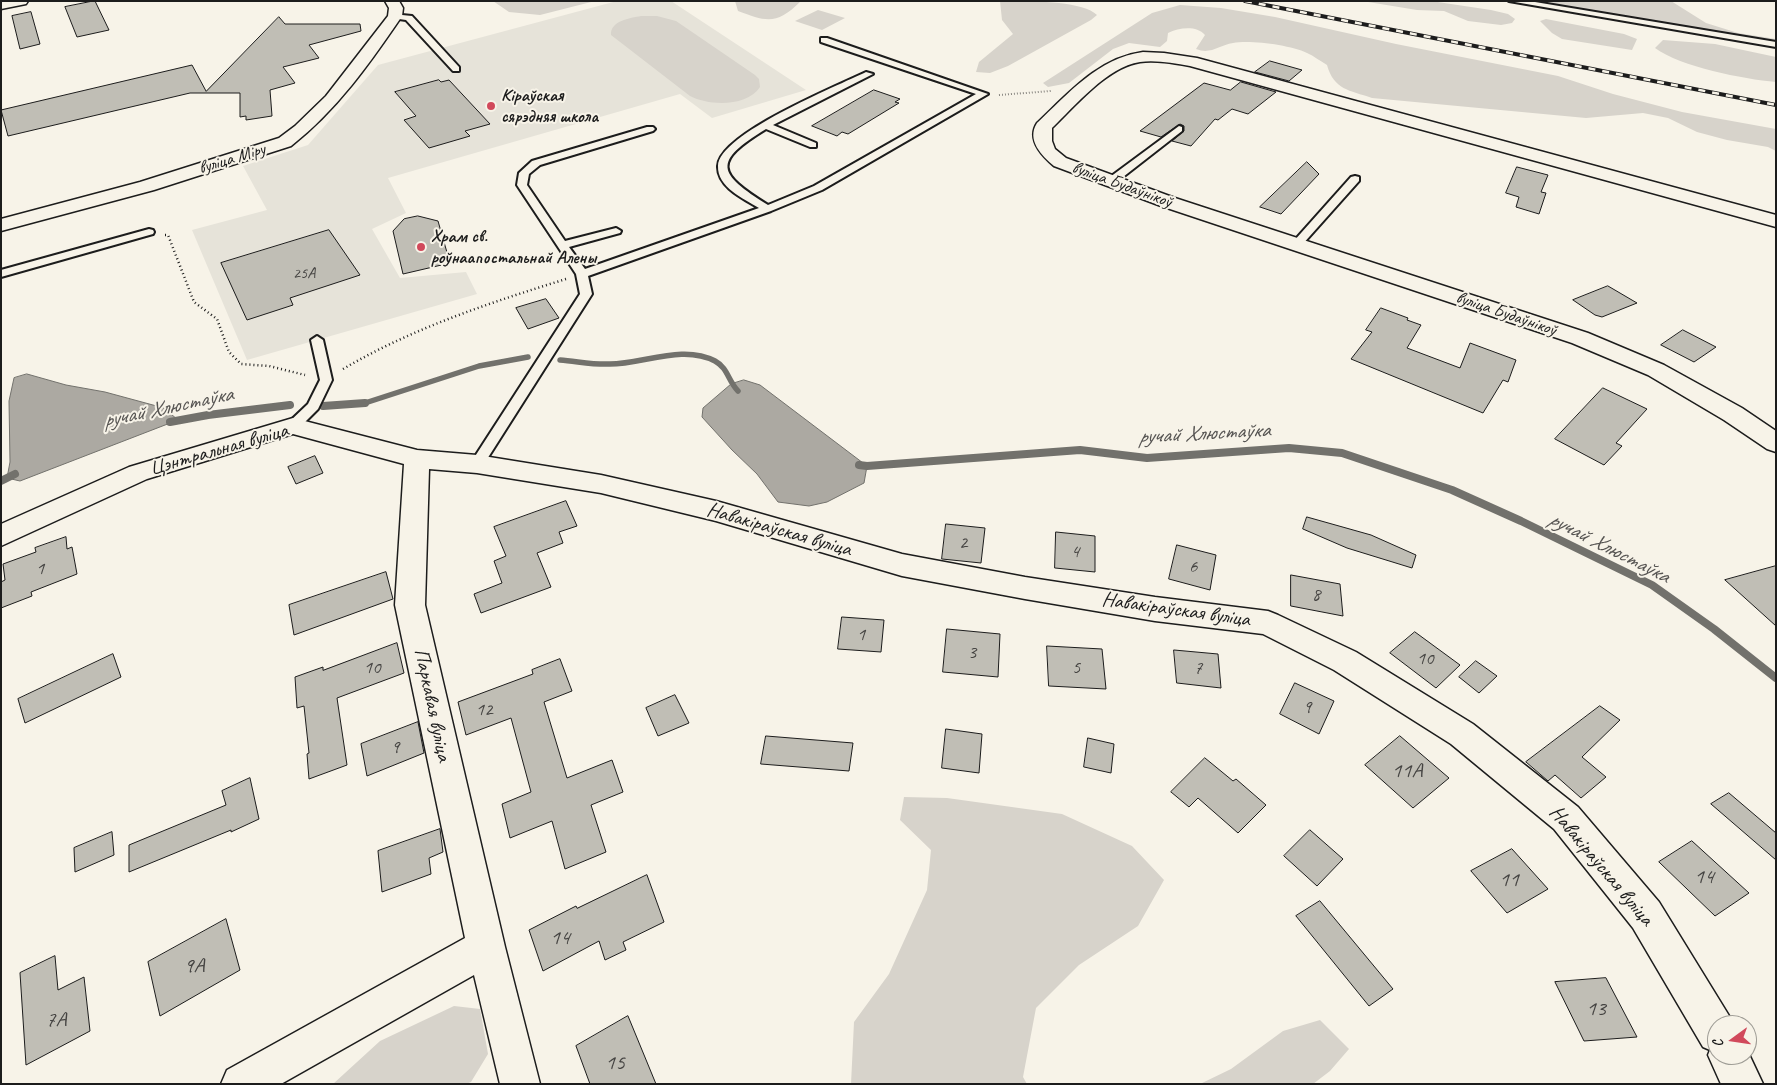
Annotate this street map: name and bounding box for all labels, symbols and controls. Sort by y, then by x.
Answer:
place label: Кіраўская сярэдняя школа [501,85,598,128]
marker: Кіраўская сярэдняя школа [485,100,497,112]
street label: вуліца Міру [196,139,268,179]
street label: вуліца Будаўнікоў [1069,157,1175,213]
place label: Храм св. роўнаапостальнай Алены [431,226,596,268]
marker: Храм св. роўнаапостальнай Алены [415,241,427,253]
house number: 25А [293,264,315,284]
street label: вуліца Будаўнікоў [1453,287,1559,341]
water label: ручай Хлюстаўка [101,381,235,435]
water label: ручай Хлюстаўка [1137,417,1271,451]
street label: Цэнтральная вуліца [147,418,291,482]
street label: Навакіраўская вуліца [704,497,854,563]
water label: ручай Хлюстаўка [1544,506,1674,590]
house number: 2 [959,532,967,554]
house number: 4 [1071,541,1079,563]
house number: 6 [1189,556,1197,578]
house number: 1 [36,558,44,580]
house number: 8 [1312,584,1320,606]
street label: Навакіраўская вуліца [1100,587,1252,633]
house number: 1 [857,624,865,646]
house number: 3 [968,642,976,664]
street label: Паркавая вуліца [408,646,456,764]
house number: 10 [1416,648,1434,670]
house number: 10 [363,657,381,679]
house number: 5 [1072,657,1080,679]
house number: 7 [1194,658,1202,680]
house number: 9 [1303,697,1311,719]
house number: 12 [475,699,493,721]
house number: 9 [391,737,399,759]
house number: 11А [1392,758,1422,784]
street label: Навакіраўская вуліца [1543,801,1659,931]
house number: 14 [1694,864,1714,890]
house number: 11 [1499,867,1519,893]
house number: 14 [550,925,570,951]
house number: 9А [184,953,204,979]
house number: 13 [1586,996,1606,1022]
house number: 7А [46,1007,66,1033]
north arrow [1707,1015,1757,1065]
text: С [1709,1038,1727,1049]
house number: 15 [605,1050,625,1076]

